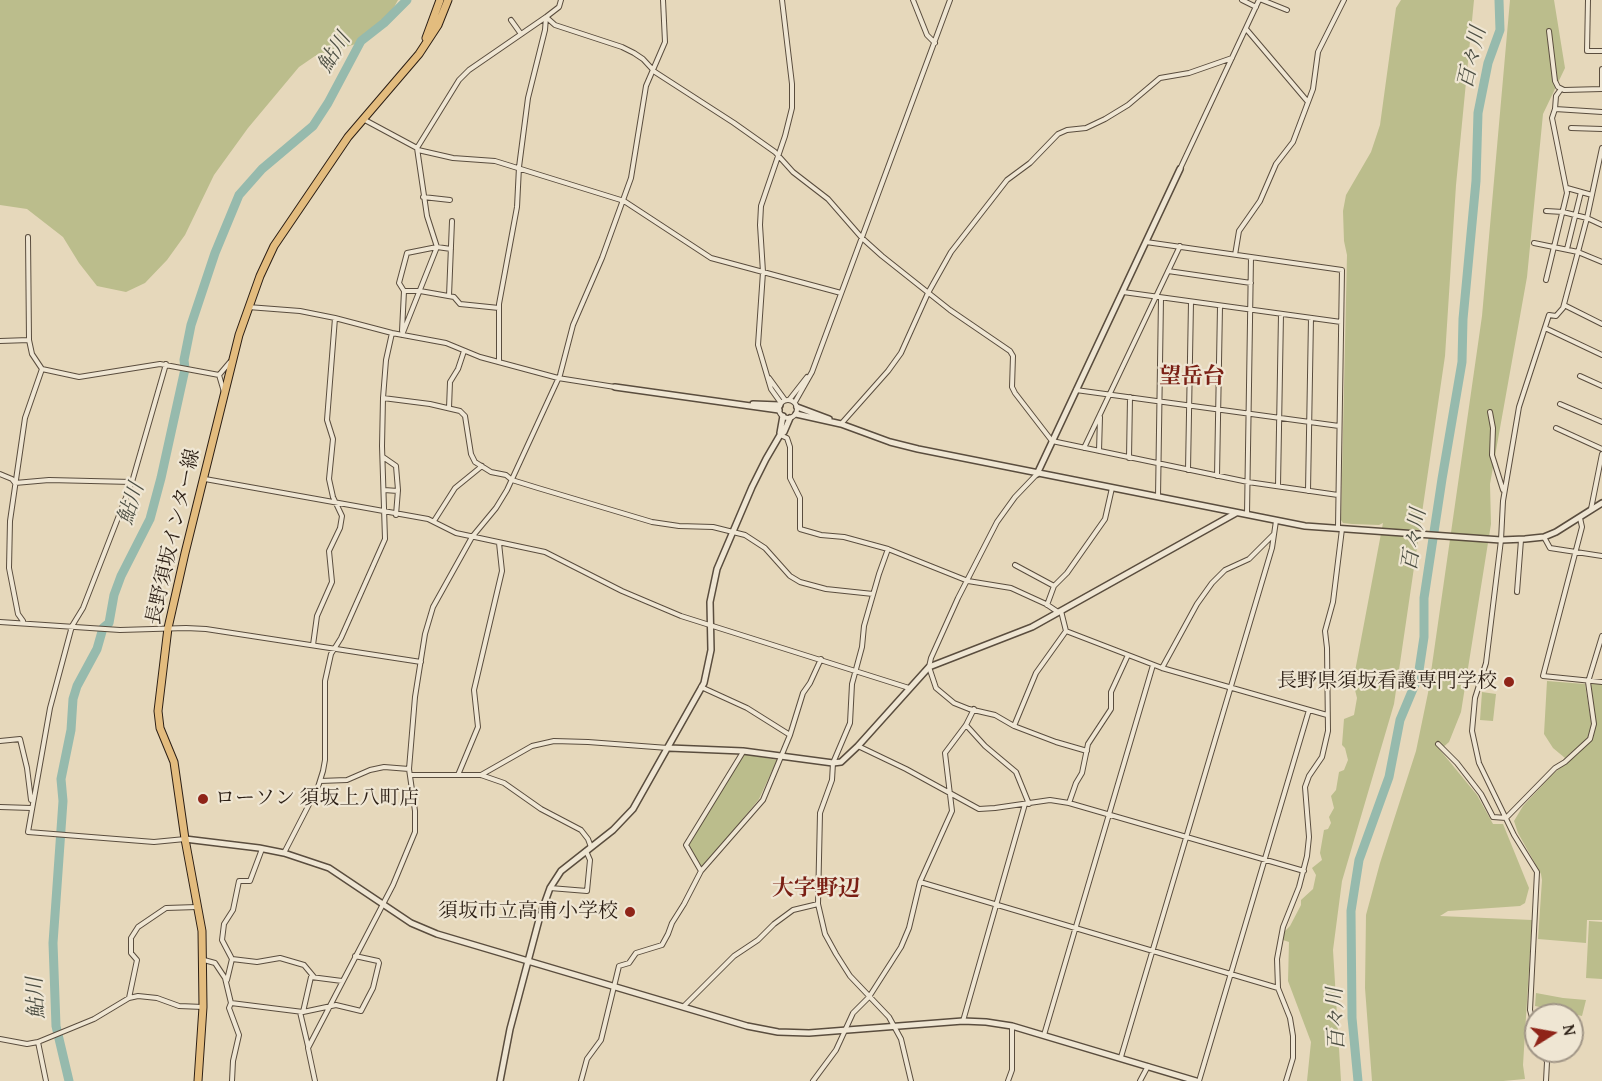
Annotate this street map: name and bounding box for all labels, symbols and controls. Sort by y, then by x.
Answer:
water label: 百々川 [1454,24,1492,92]
water label: 鮎川 [313,29,357,77]
district label: 望岳台 [1159,364,1225,390]
street label: 長野須坂インター線 [142,447,206,627]
water label: 鮎川 [114,480,150,528]
water label: 百々川 [1398,507,1432,573]
place label: 長野県須坂看護専門学校 [1277,670,1497,694]
marker: 長野県須坂看護専門学校 [1502,675,1516,689]
place label: ローソン 須坂上八町店 [215,787,419,811]
marker: ローソン 須坂上八町店 [196,792,210,806]
district label: 大字野辺 [772,876,860,902]
place label: 須坂市立高甫小学校 [438,900,618,924]
marker: 須坂市立高甫小学校 [623,905,637,919]
water label: 鮎川 [23,976,51,1020]
water label: 百々川 [1323,987,1351,1051]
north arrow [1524,1003,1584,1063]
text: N [1557,1022,1583,1037]

